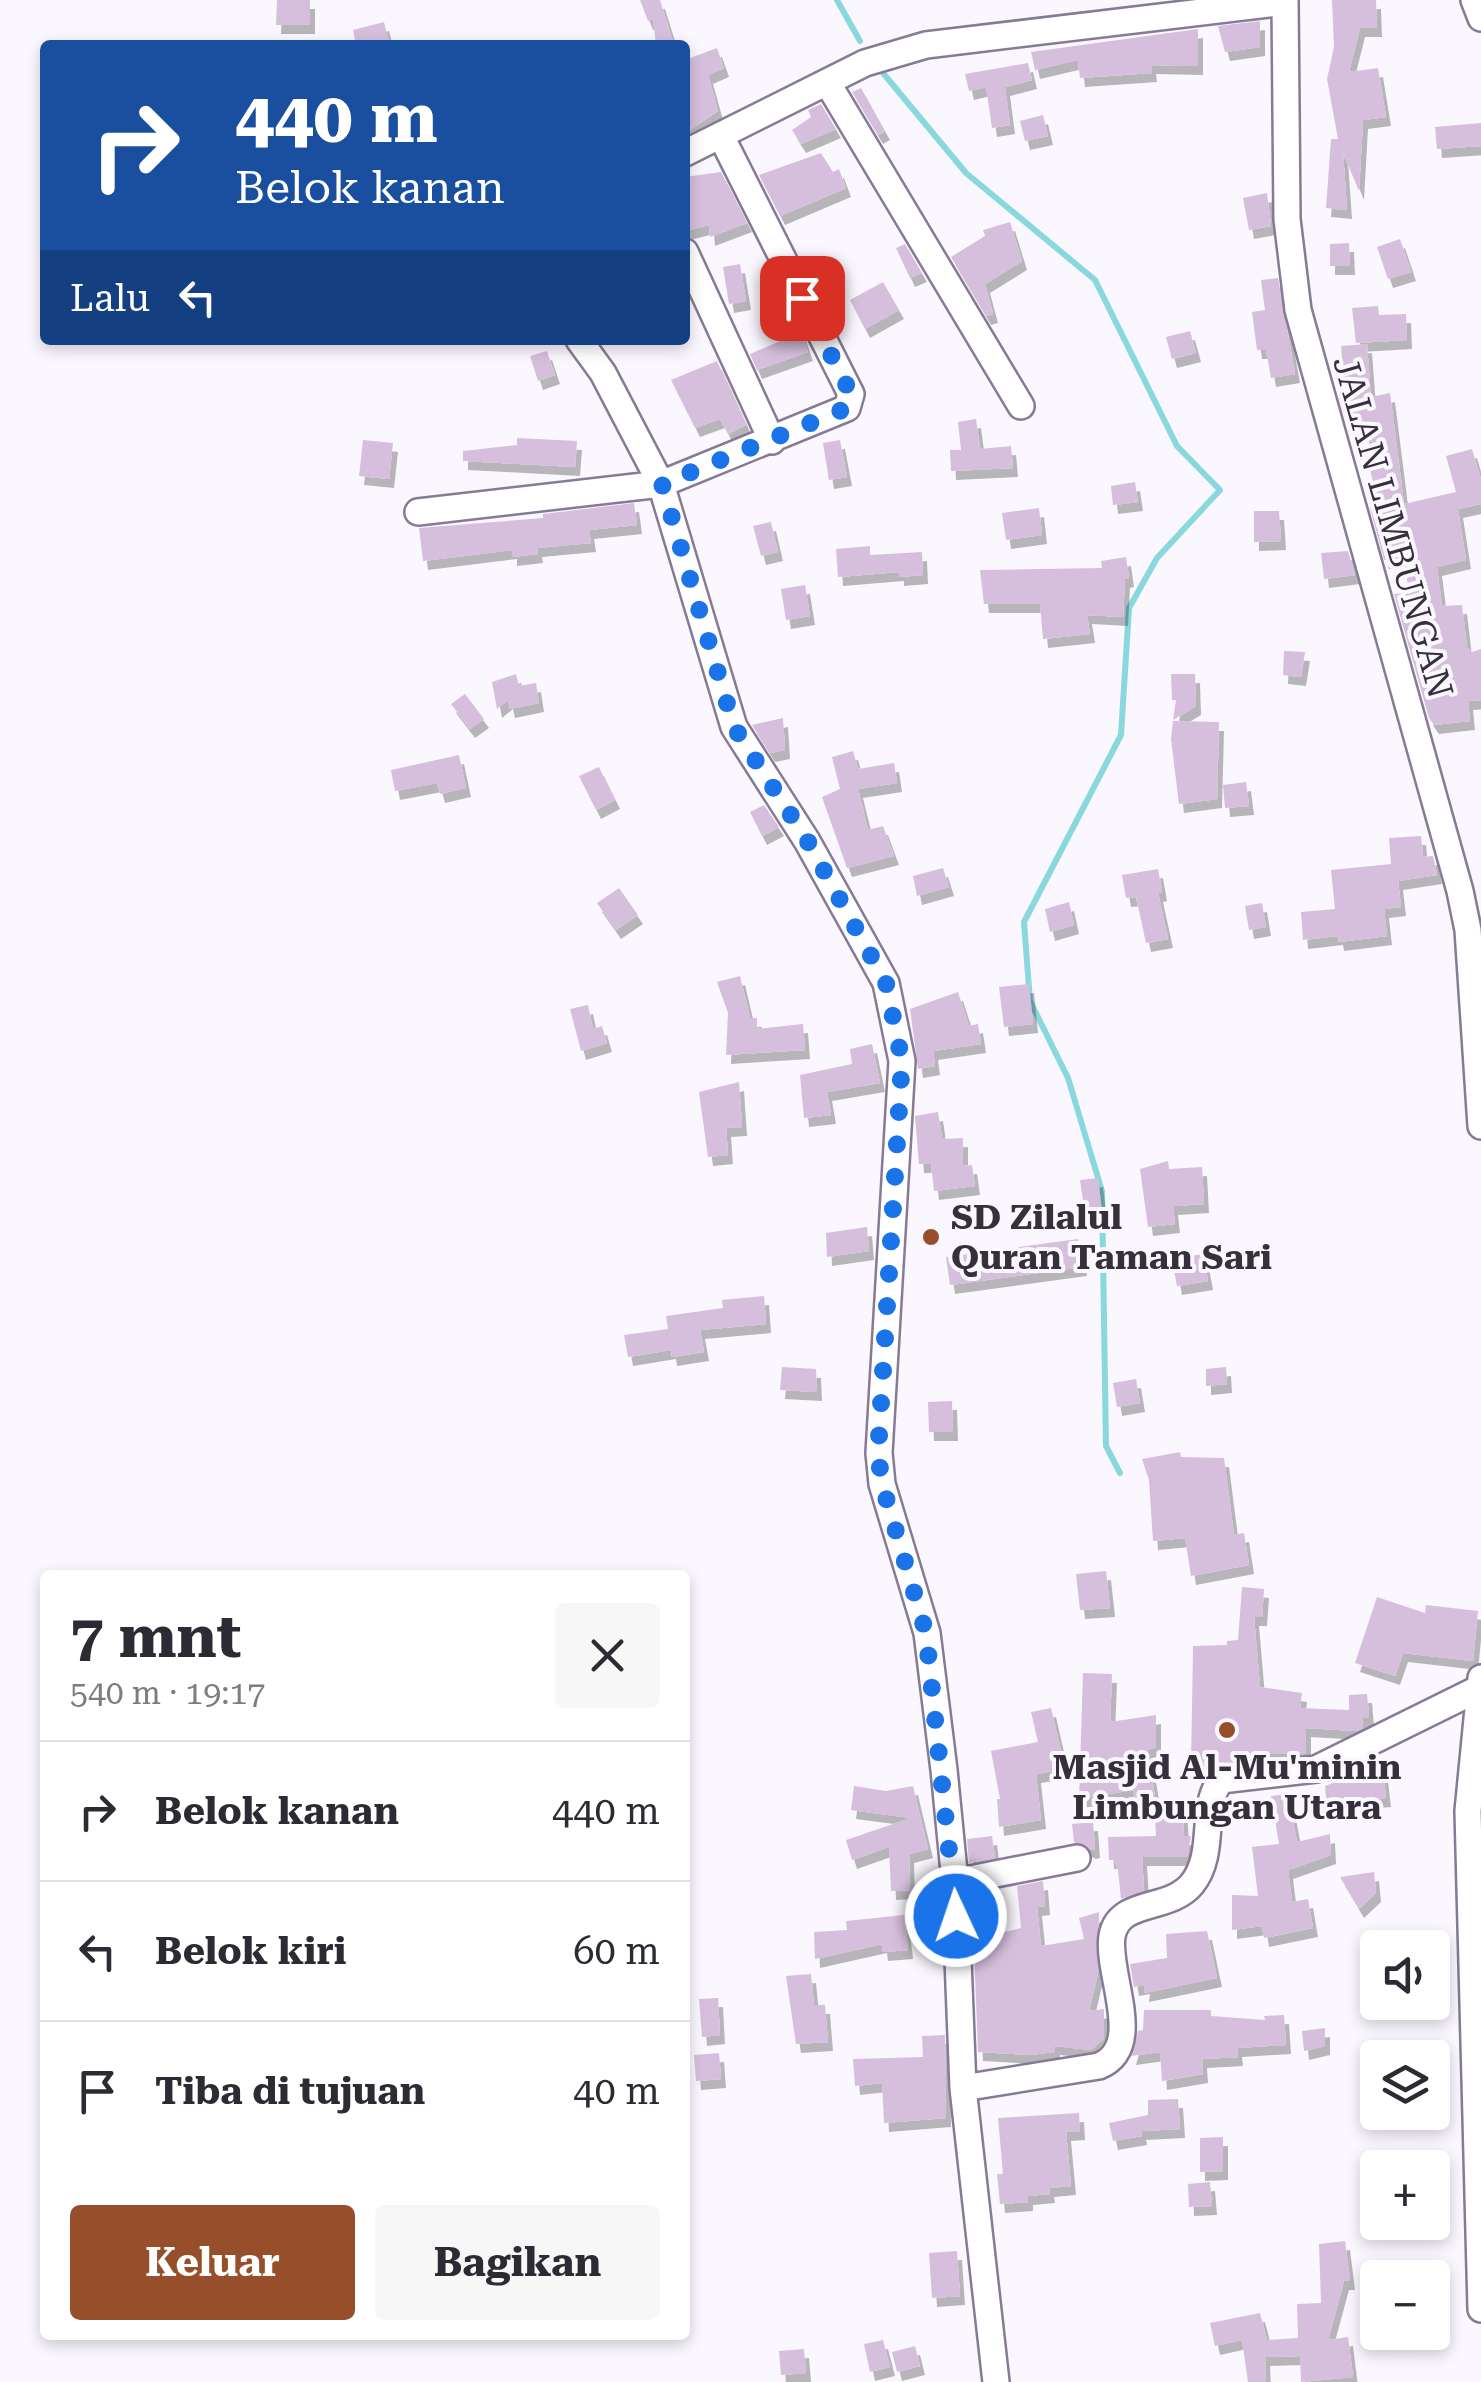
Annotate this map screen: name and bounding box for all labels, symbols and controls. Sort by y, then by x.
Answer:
text: 440 m [235,77,438,159]
icon: right [70,80,200,210]
text: Belok kanan [235,161,505,214]
pin [760,256,845,341]
icon: left [170,270,225,325]
icon: arrive [775,271,830,326]
text: Lalu [70,276,150,320]
street label: JALAN LIMBUNGAN [1324,351,1461,703]
place label: SD Zilalul Quran Taman Sari [951,1197,1272,1278]
marker: SD Zilalul Quran Taman Sari [920,1226,942,1248]
text: 7 mnt [70,1601,241,1672]
button: close [555,1603,660,1708]
text: 540 m · 19:17 [70,1674,265,1712]
marker: Masjid Al-Mu'minin Limbungan Utara [1216,1719,1238,1741]
place label: Masjid Al-Mu'minin Limbungan Utara [1052,1747,1402,1828]
icon: right [70,1784,125,1839]
text: Belok kanan [155,1789,399,1833]
text: 440 m [552,1789,660,1833]
position arrow [904,1864,1008,1968]
icon: left [70,1924,125,1979]
text: Belok kiri [155,1929,346,1973]
text: 60 m [573,1929,660,1973]
map controls [1360,1930,1450,2350]
button: sound [1360,1930,1450,2020]
button: layers [1360,2040,1450,2130]
icon: arrive [70,2064,125,2119]
text: Tiba di tujuan [155,2069,425,2113]
text: 40 m [573,2069,660,2113]
button: + [1360,2150,1450,2240]
button: Keluar [70,2205,355,2320]
button: Bagikan [375,2205,660,2320]
button: − [1360,2260,1450,2350]

